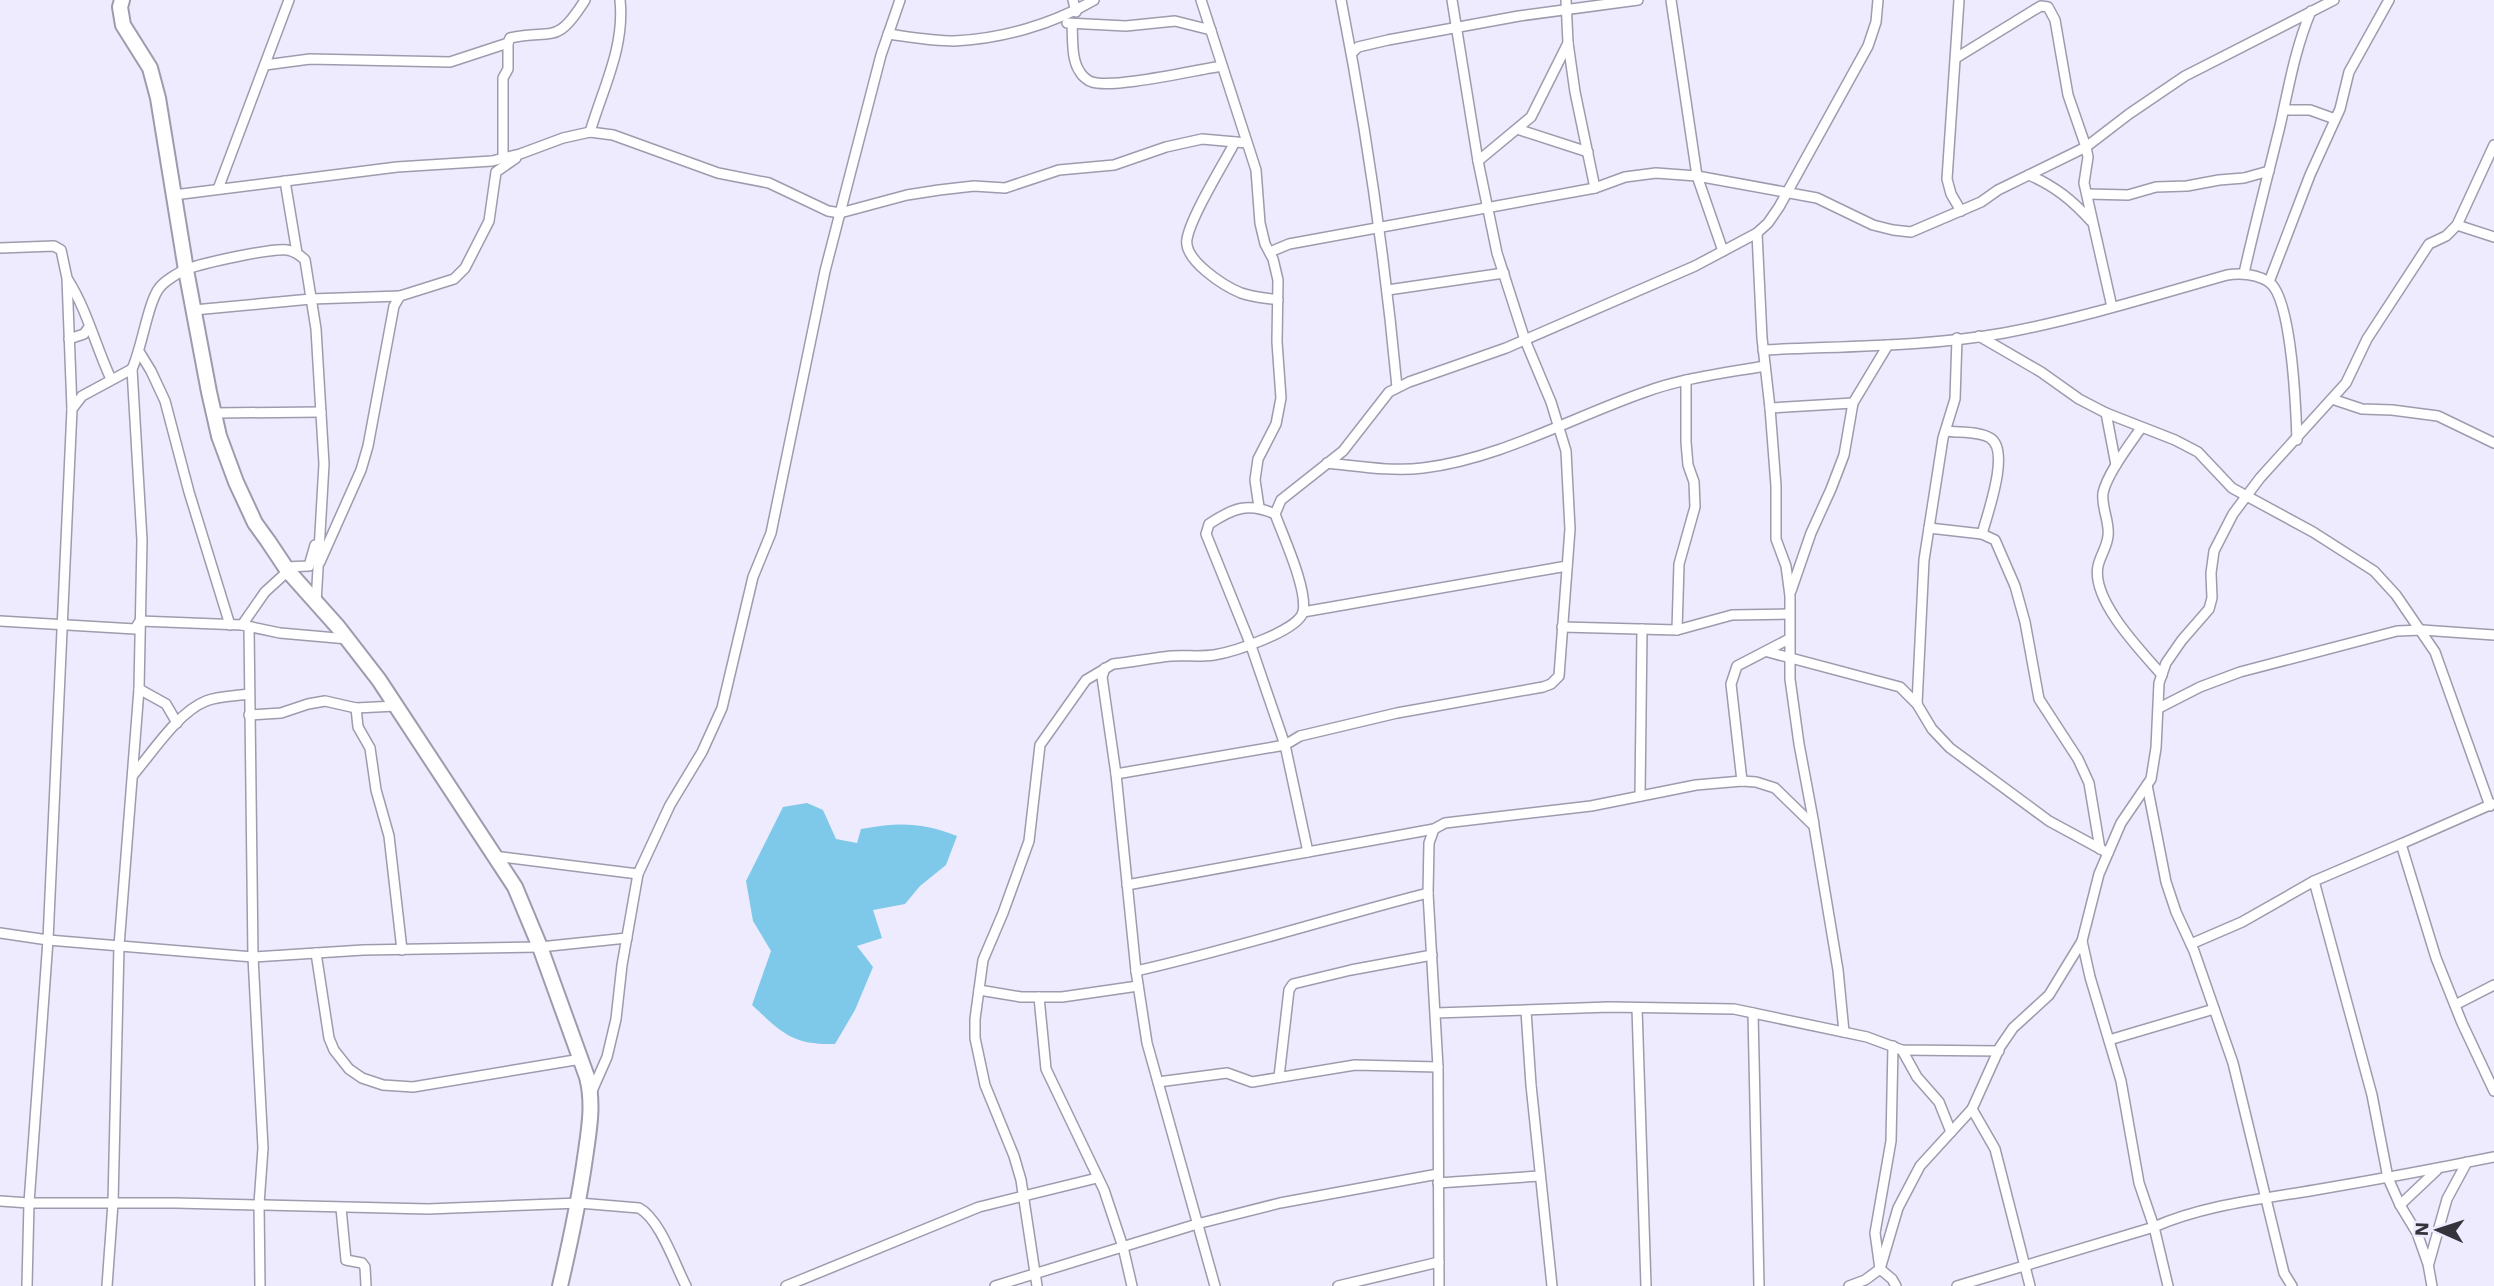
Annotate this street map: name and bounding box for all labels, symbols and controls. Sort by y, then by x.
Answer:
north arrow [2403,1195,2473,1265]
text: N [2410,1221,2433,1237]

